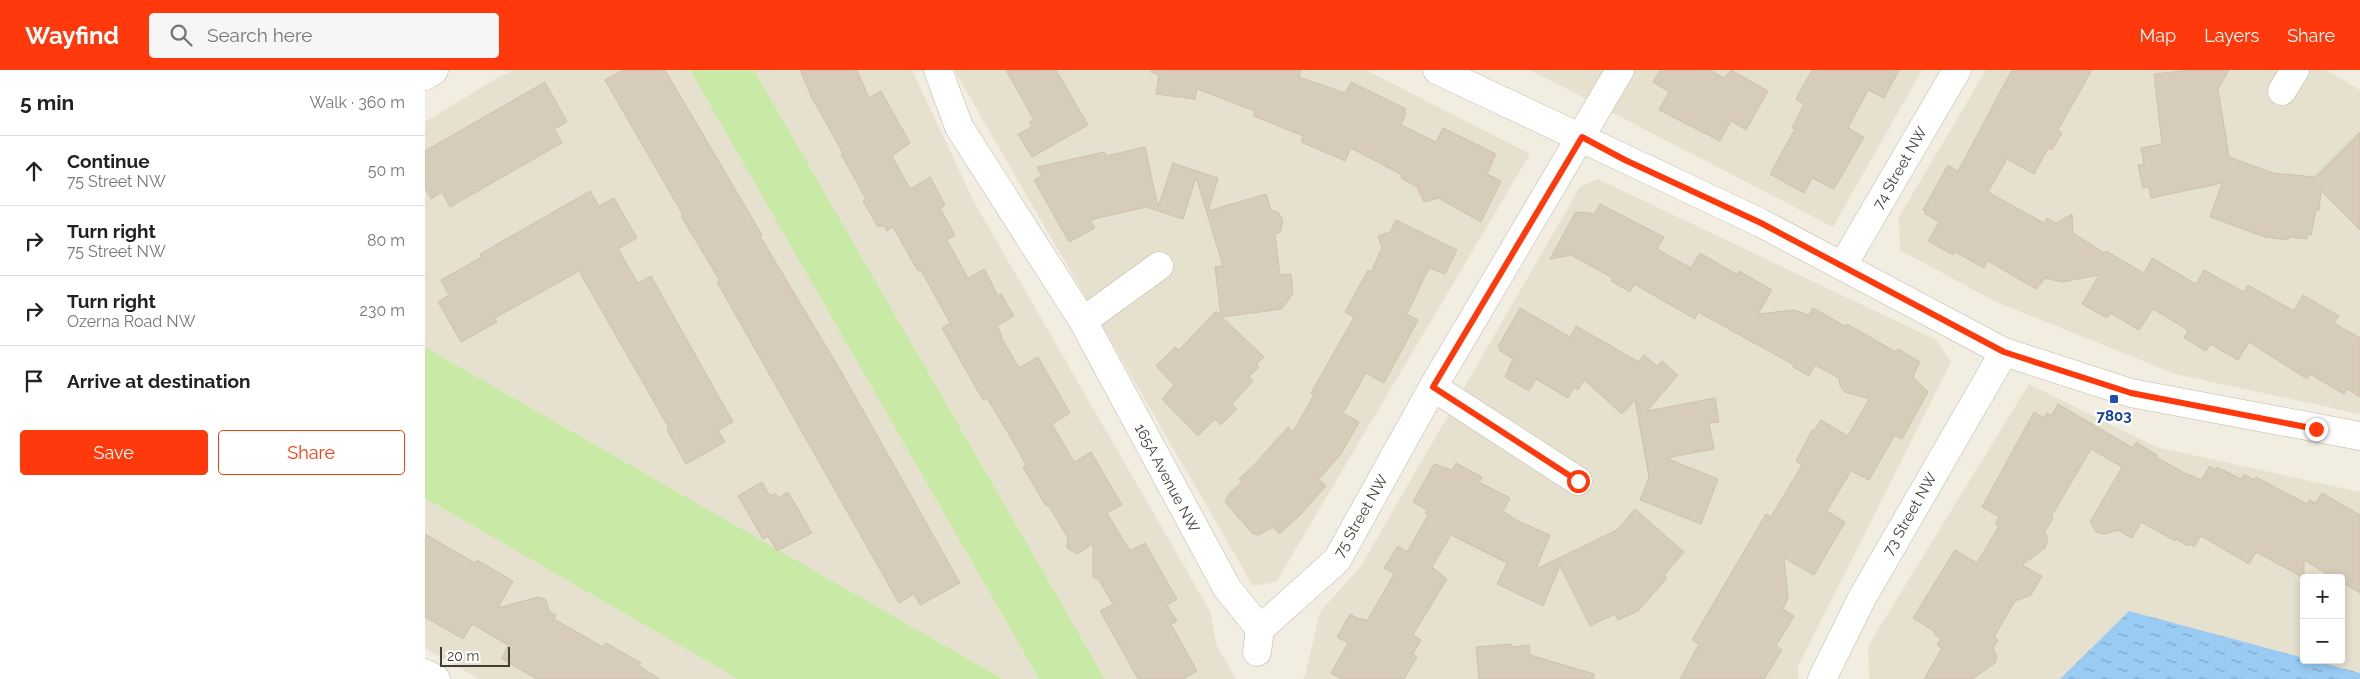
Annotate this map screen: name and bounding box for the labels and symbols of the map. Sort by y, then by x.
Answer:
street label: 74 Street NW [1869,123,1931,212]
marker: 7803 [2108,393,2120,405]
place label: 7803 [2096,407,2132,425]
route end [2305,418,2328,441]
street label: 165A Avenue NW [1131,421,1203,536]
street label: 73 Street NW [1879,469,1941,559]
route start [1567,470,1590,493]
street label: 75 Street NW [1330,471,1392,561]
scale bar [440,644,510,667]

